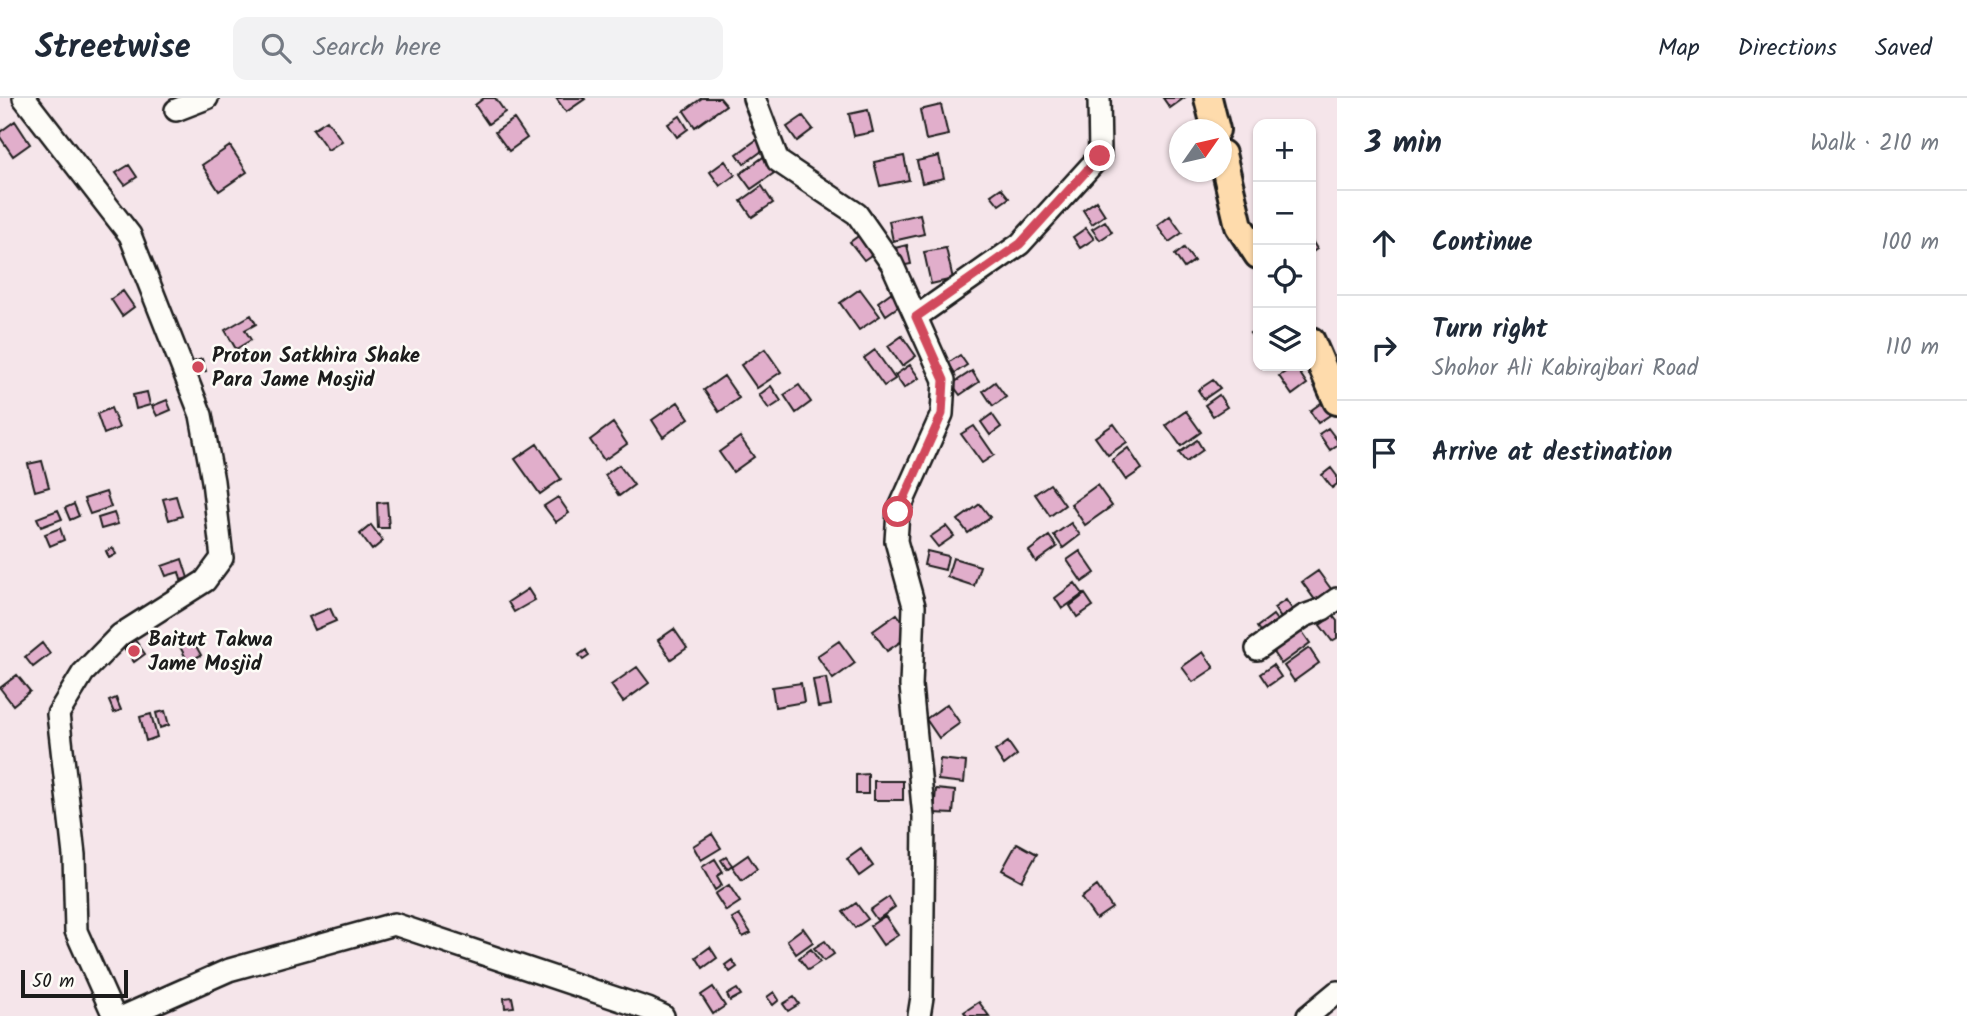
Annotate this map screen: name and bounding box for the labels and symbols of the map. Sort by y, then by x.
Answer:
north arrow [1169,119,1232,182]
route end [1084,140,1115,171]
place label: Proton Satkhira Shake Para Jame Mosjid [212,340,420,397]
marker: Proton Satkhira Shake Para Jame Mosjid [190,359,206,375]
route start [882,496,913,527]
place label: Baitut Takwa Jame Mosjid [148,624,273,681]
marker: Baitut Takwa Jame Mosjid [126,643,142,659]
scale bar [21,967,128,999]

